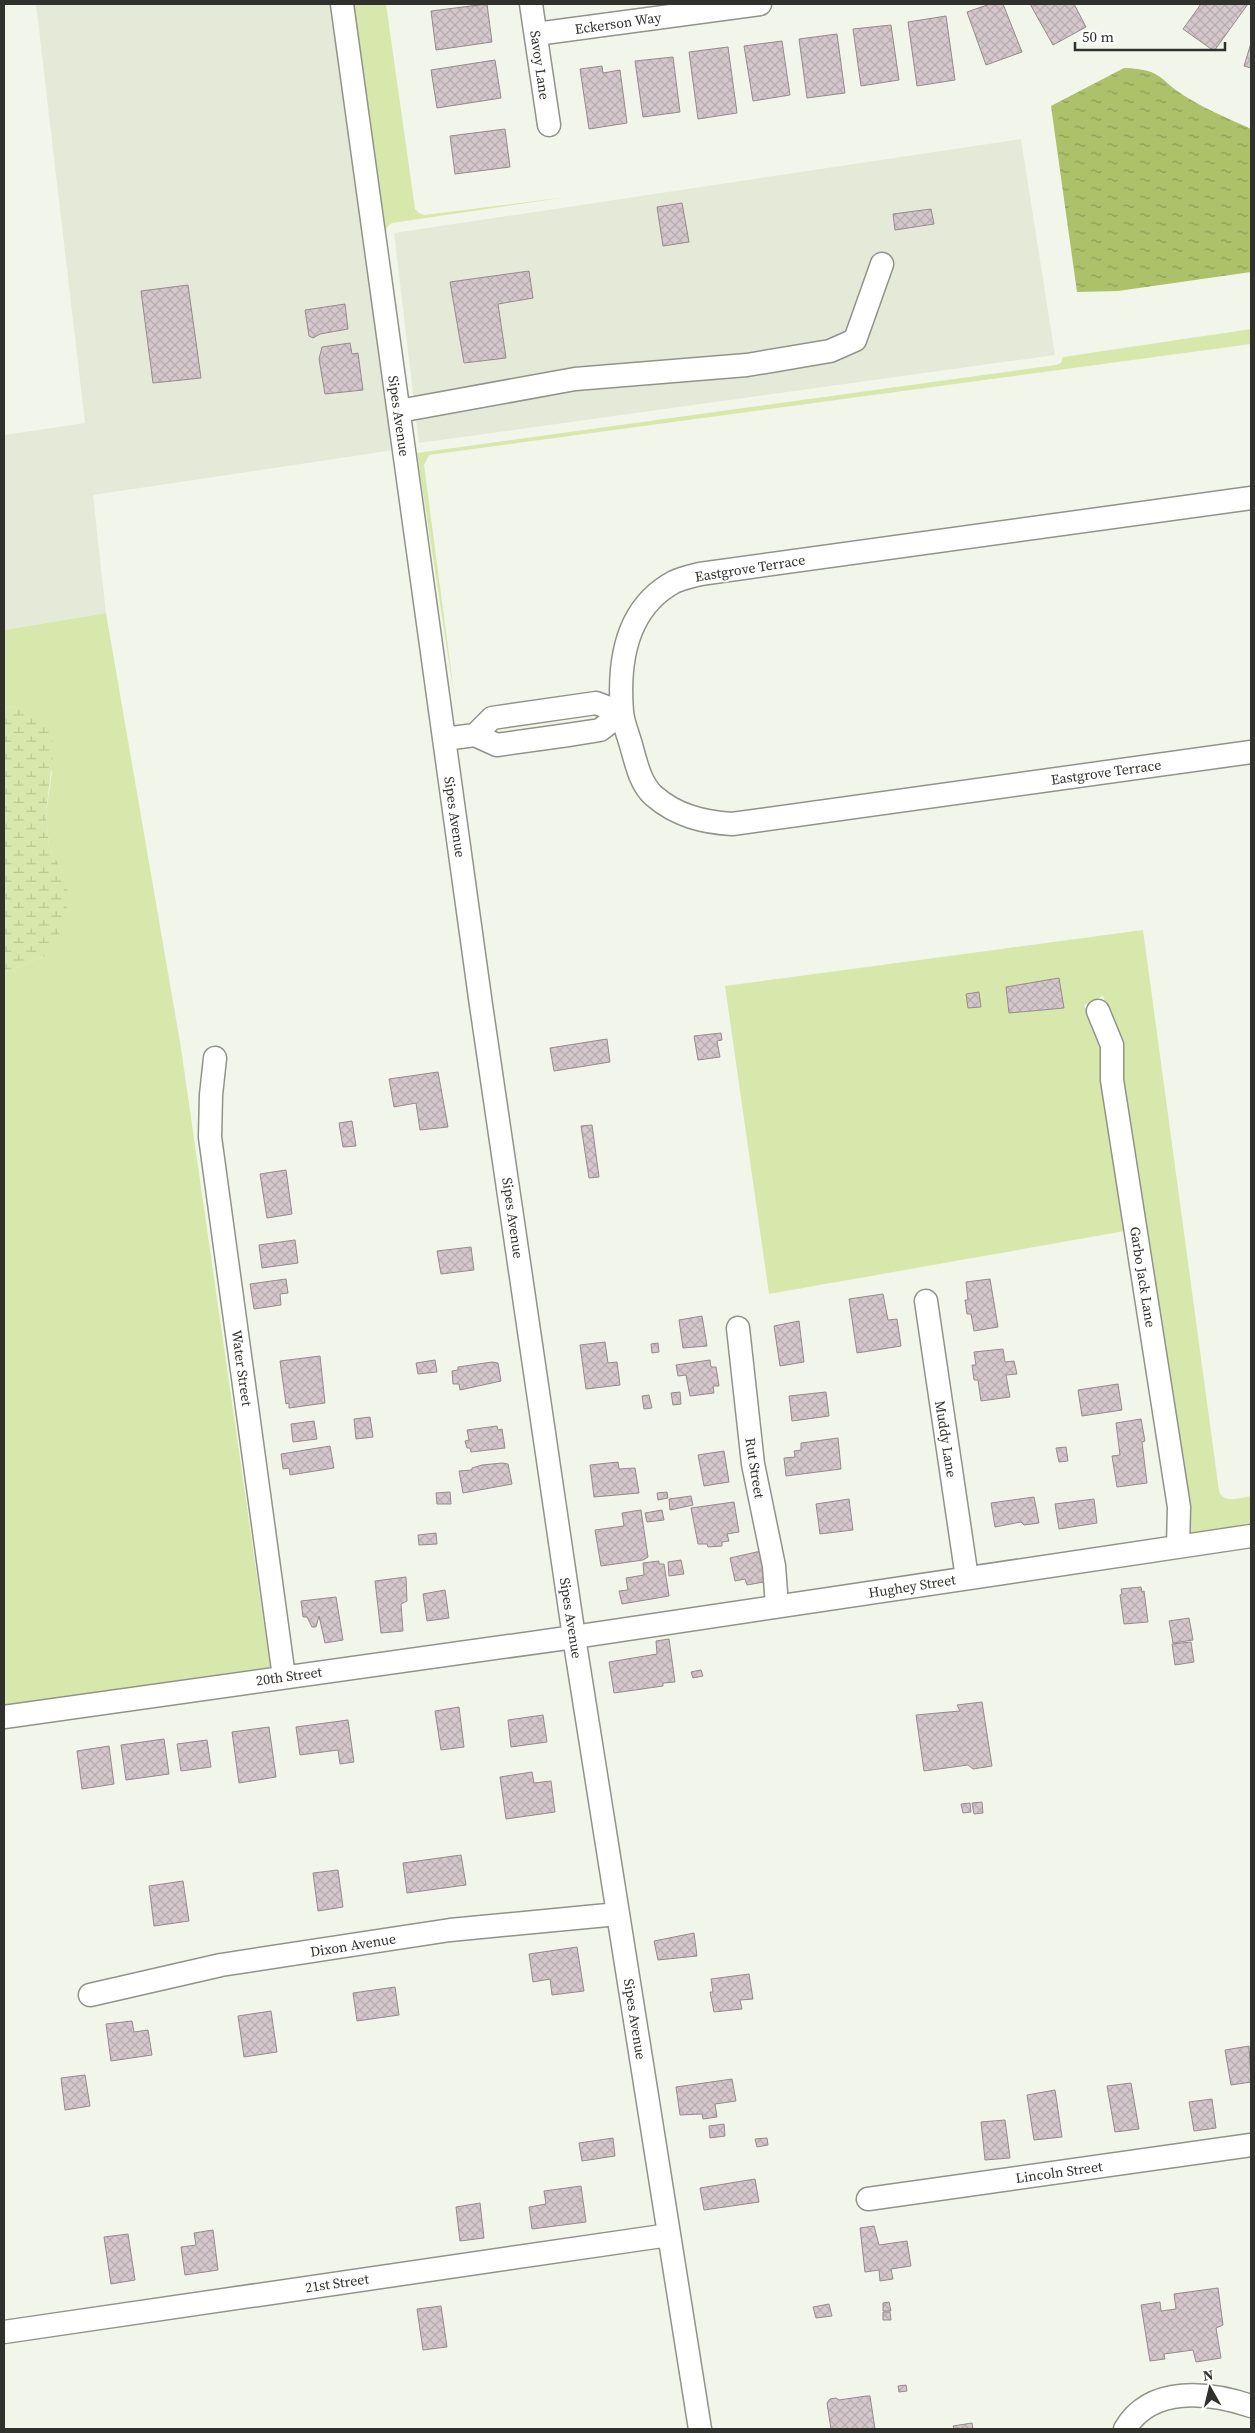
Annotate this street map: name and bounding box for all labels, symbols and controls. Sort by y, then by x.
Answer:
street label: Eckerson Way [573,7,663,39]
scale bar [1075,20,1225,52]
text: 50 m [1082,26,1114,47]
street label: Savoy Lane [525,29,555,101]
street label: Sipes Avenue [383,374,415,458]
street label: Eastgrove Terrace [694,549,806,587]
street label: Eastgrove Terrace [1050,754,1162,790]
street label: Sipes Avenue [439,775,471,859]
street label: Sipes Avenue [497,1176,529,1260]
street label: Garbo Jack Lane [1125,1225,1161,1329]
street label: Water Street [227,1329,257,1408]
street label: Muddy Lane [930,1399,962,1479]
street label: Rut Street [740,1436,770,1500]
street label: Hughey Street [867,1569,957,1603]
street label: Sipes Avenue [555,1576,587,1660]
street label: 20th Street [255,1661,324,1691]
street label: Dixon Avenue [309,1928,397,1962]
street label: Sipes Avenue [619,1977,651,2061]
street label: Lincoln Street [1014,2156,1104,2188]
street label: 21st Street [304,2269,371,2297]
north arrow [1185,2363,1235,2413]
text: N [1202,2365,1215,2386]

